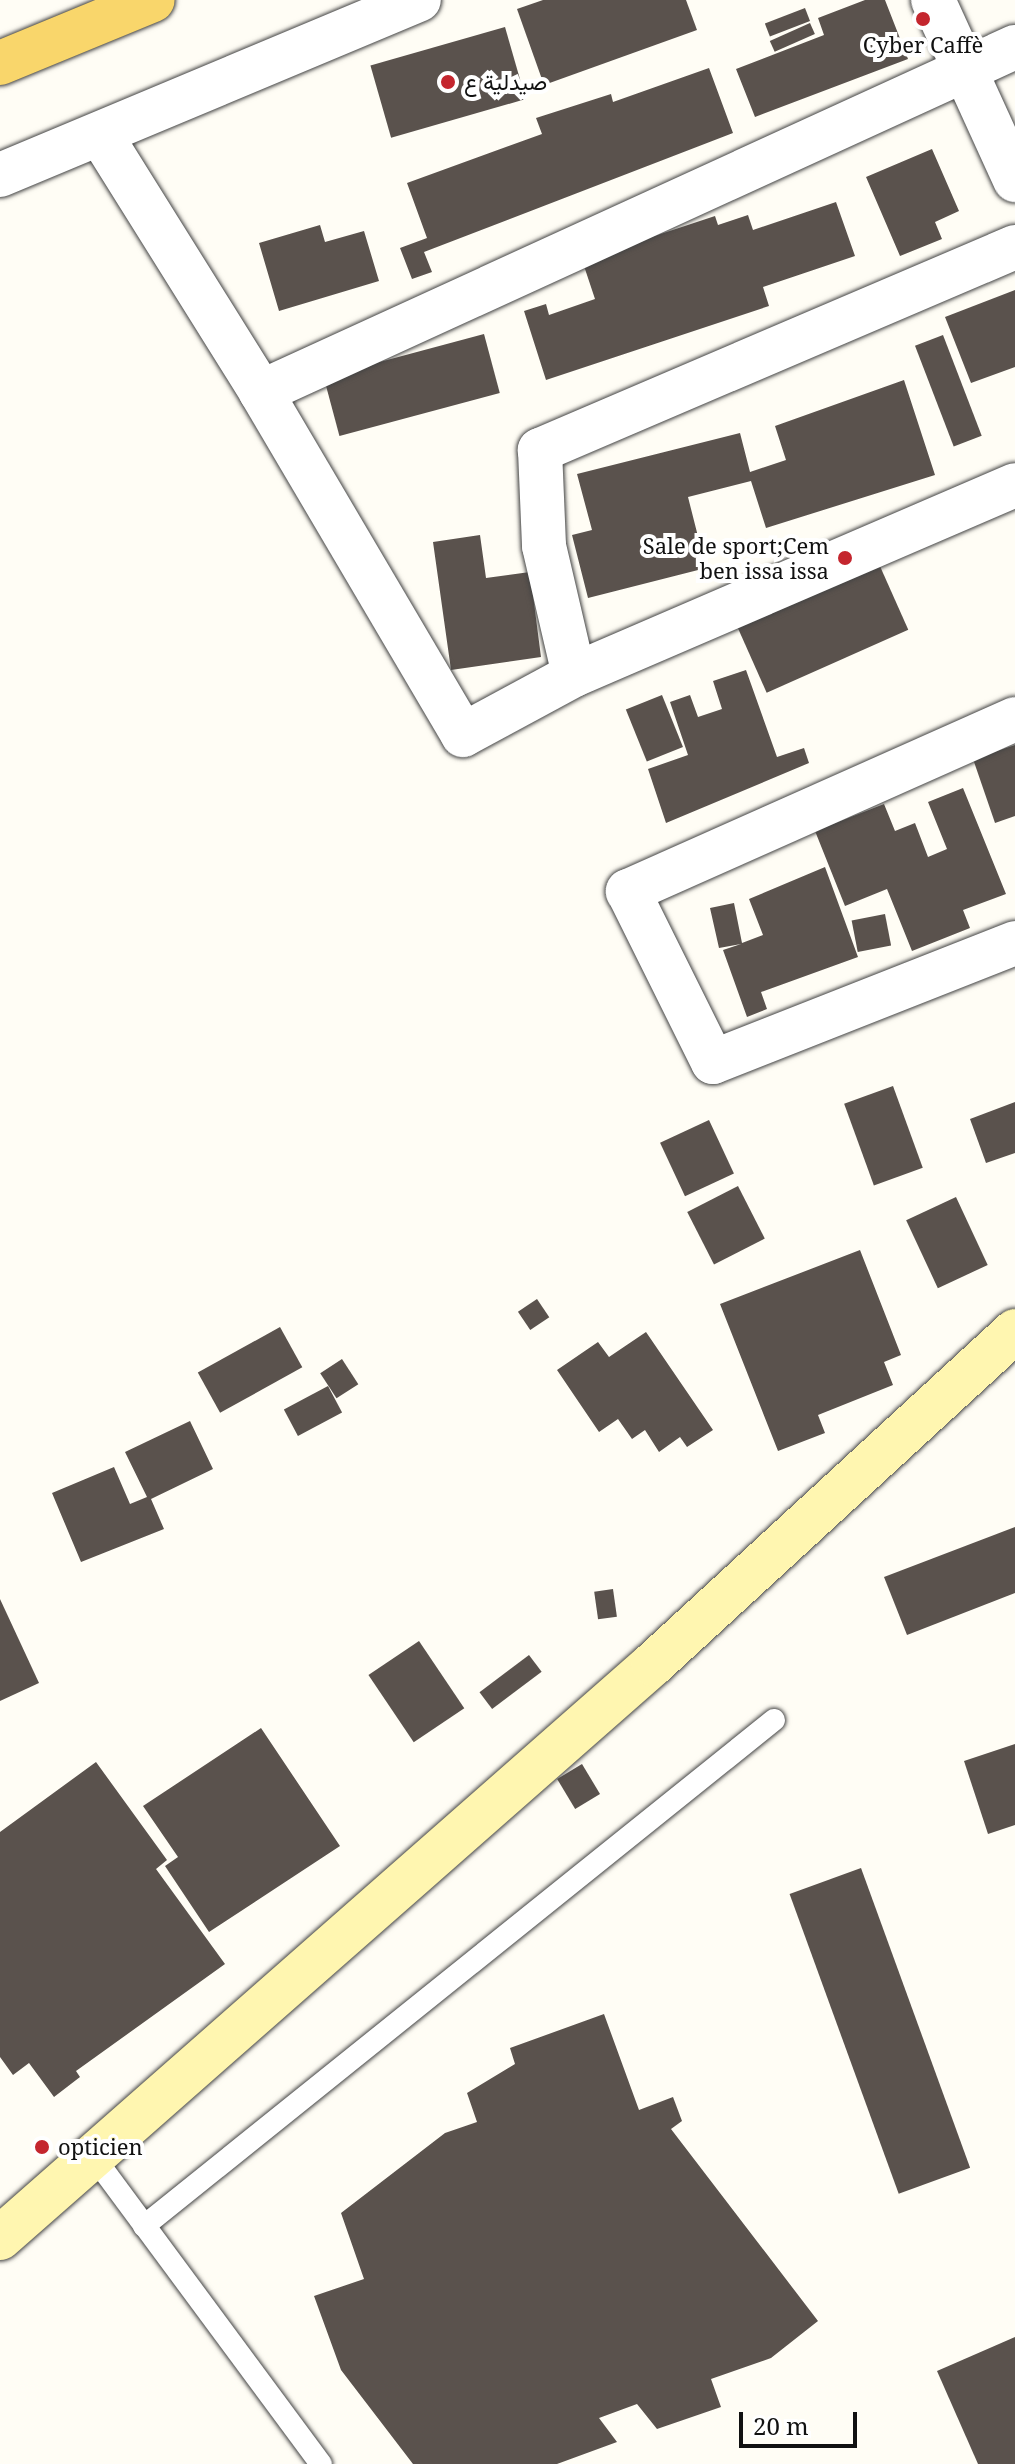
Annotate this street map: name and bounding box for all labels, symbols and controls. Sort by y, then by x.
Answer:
marker: Cyber Caffè [914,10,932,28]
place label: Cyber Caffè [863,32,983,58]
place label: صيدلية ع [464,69,547,95]
marker: صيدلية ع [439,73,457,91]
place label: Sale de sport;Cem ben issa issa [643,532,829,584]
marker: Sale de sport;Cem ben issa issa [836,549,854,567]
place label: opticien [58,2134,143,2160]
marker: opticien [33,2138,51,2156]
scale bar [743,2396,861,2446]
text: 20 m [753,2409,809,2442]

